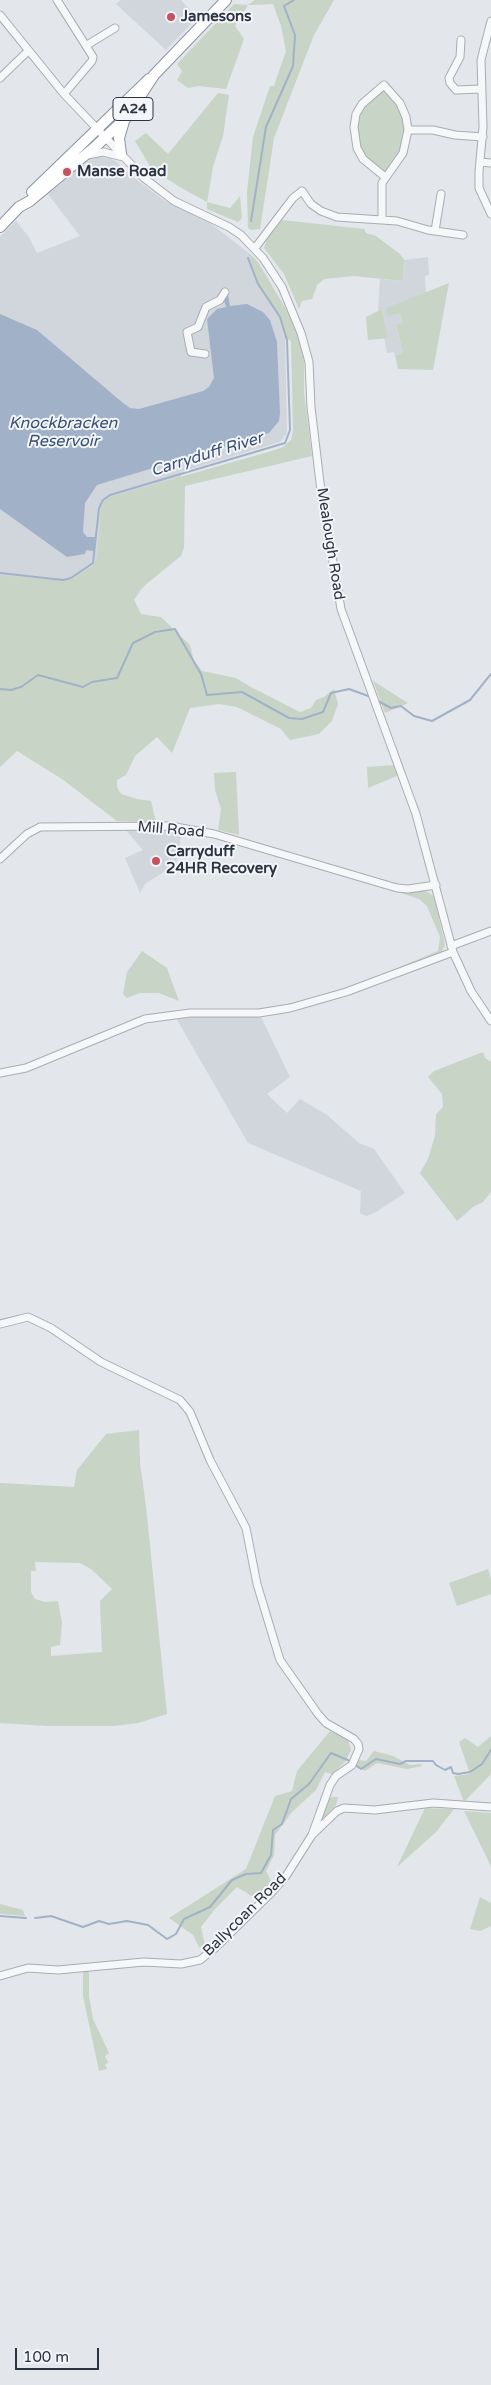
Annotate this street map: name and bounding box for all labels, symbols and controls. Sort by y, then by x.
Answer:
place label: Jamesons [181,8,251,26]
marker: Jamesons [165,11,177,23]
road number: A24 [113,98,153,120]
place label: Manse Road [77,163,166,181]
marker: Manse Road [61,166,73,178]
water label: Knockbracken Reservoir [9,414,117,452]
water label: Carryduff River [149,429,265,481]
street label: Mealough Road [312,487,348,601]
street label: Mill Road [137,818,205,842]
place label: Carryduff 24HR Recovery [166,843,277,878]
marker: Carryduff 24HR Recovery [150,855,162,867]
street label: Ballycoan Road [200,1870,290,1960]
scale bar [18,2338,101,2370]
text: 100 m [23,2348,69,2366]

